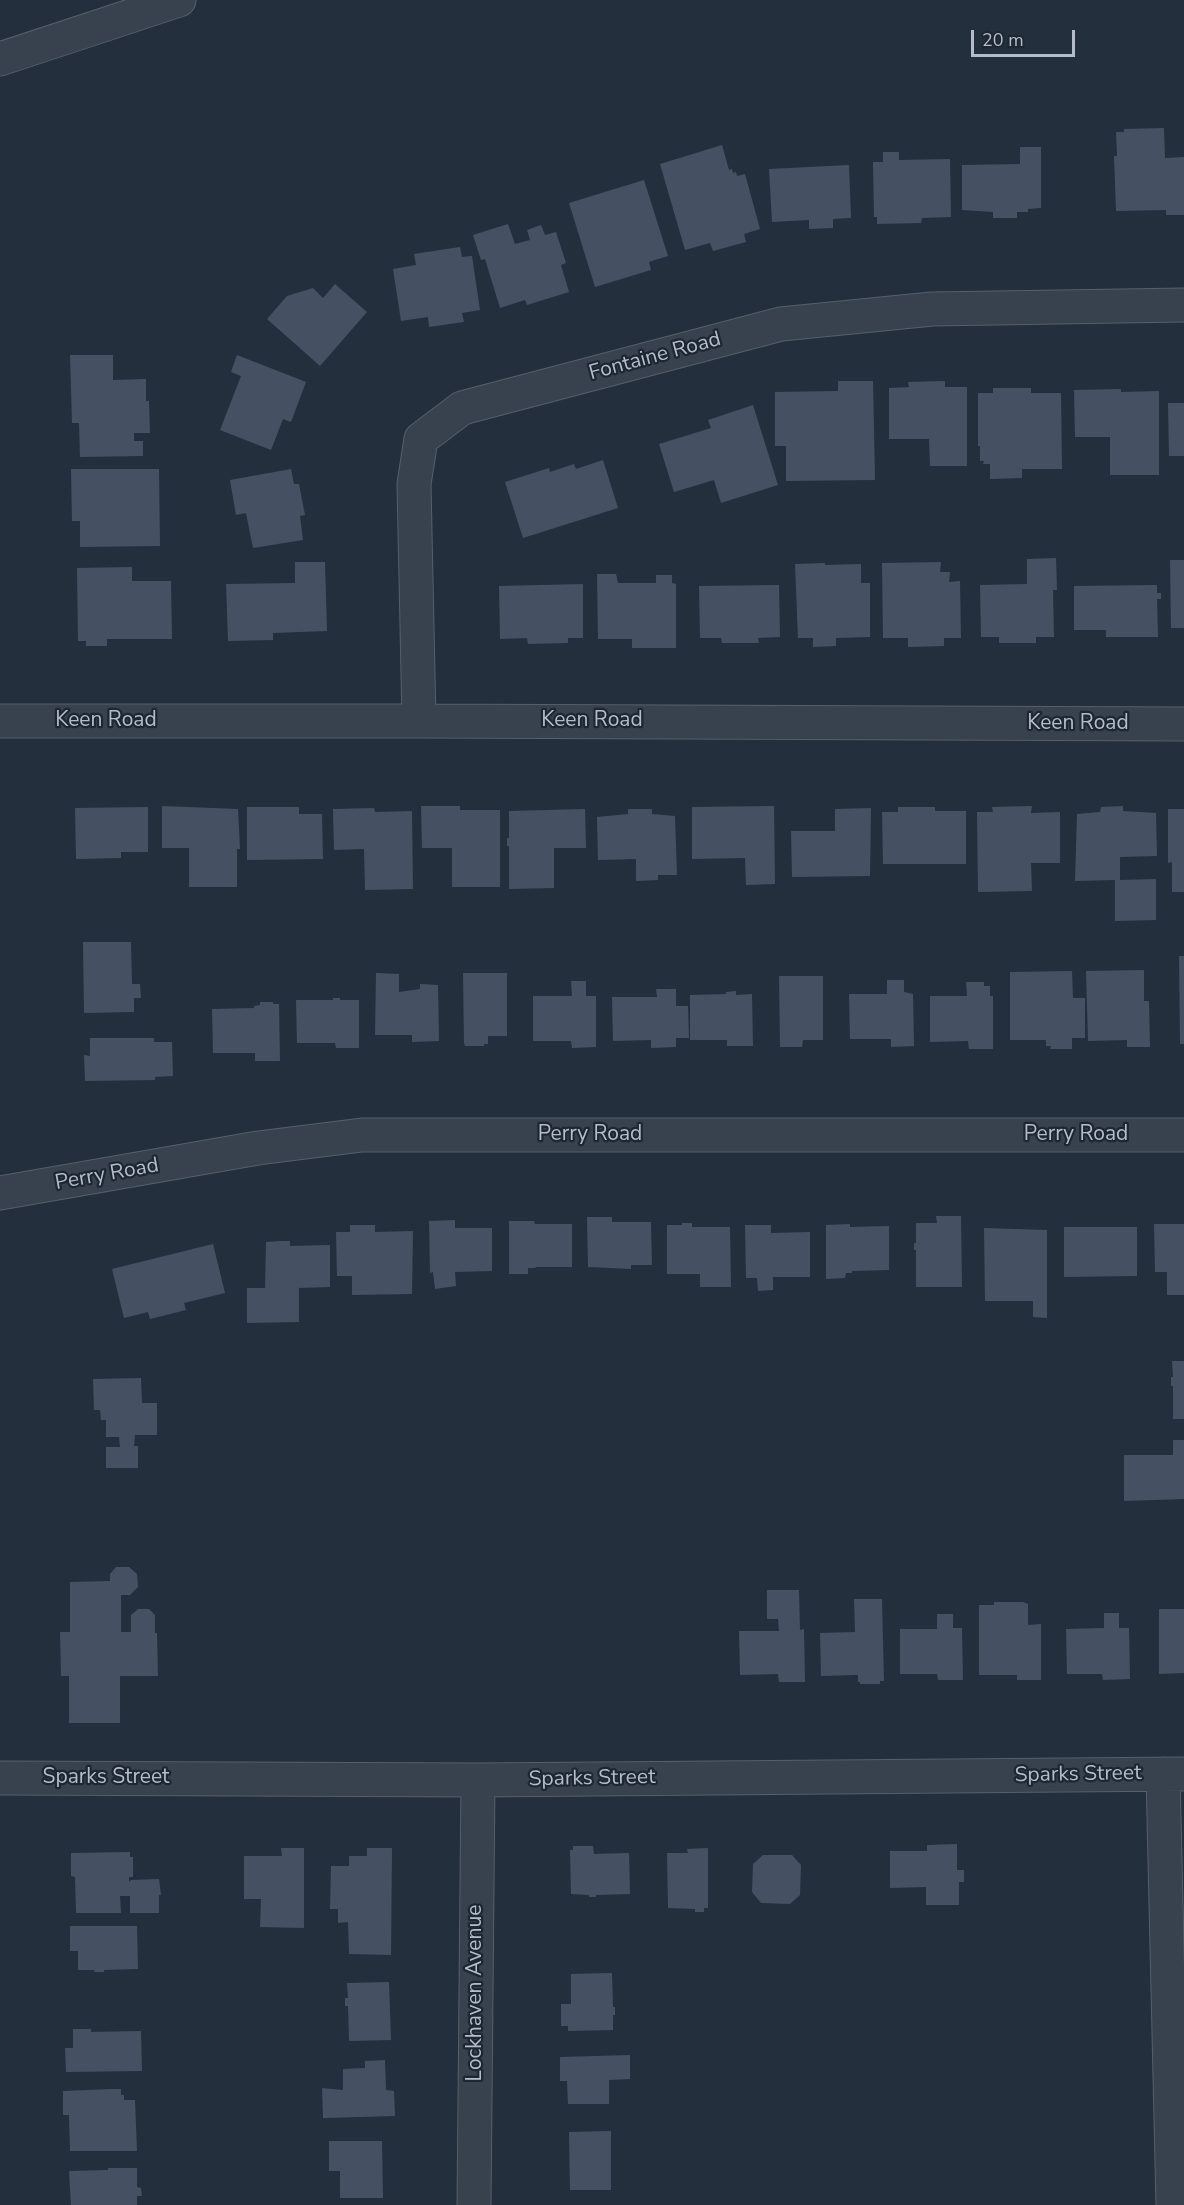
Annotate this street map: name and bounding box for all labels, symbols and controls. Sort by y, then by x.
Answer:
scale bar [974,18,1078,56]
text: 20 m [982,28,1024,52]
street label: Fontaine Road [586,327,724,387]
street label: Keen Road [55,708,157,734]
street label: Keen Road [541,708,643,734]
street label: Keen Road [1027,711,1129,737]
street label: Perry Road [538,1122,642,1148]
street label: Perry Road [1024,1122,1128,1148]
street label: Perry Road [53,1153,161,1197]
street label: Sparks Street [1014,1761,1142,1789]
street label: Sparks Street [43,1765,169,1791]
street label: Sparks Street [528,1765,656,1793]
street label: Lockhaven Avenue [463,1905,489,2081]

